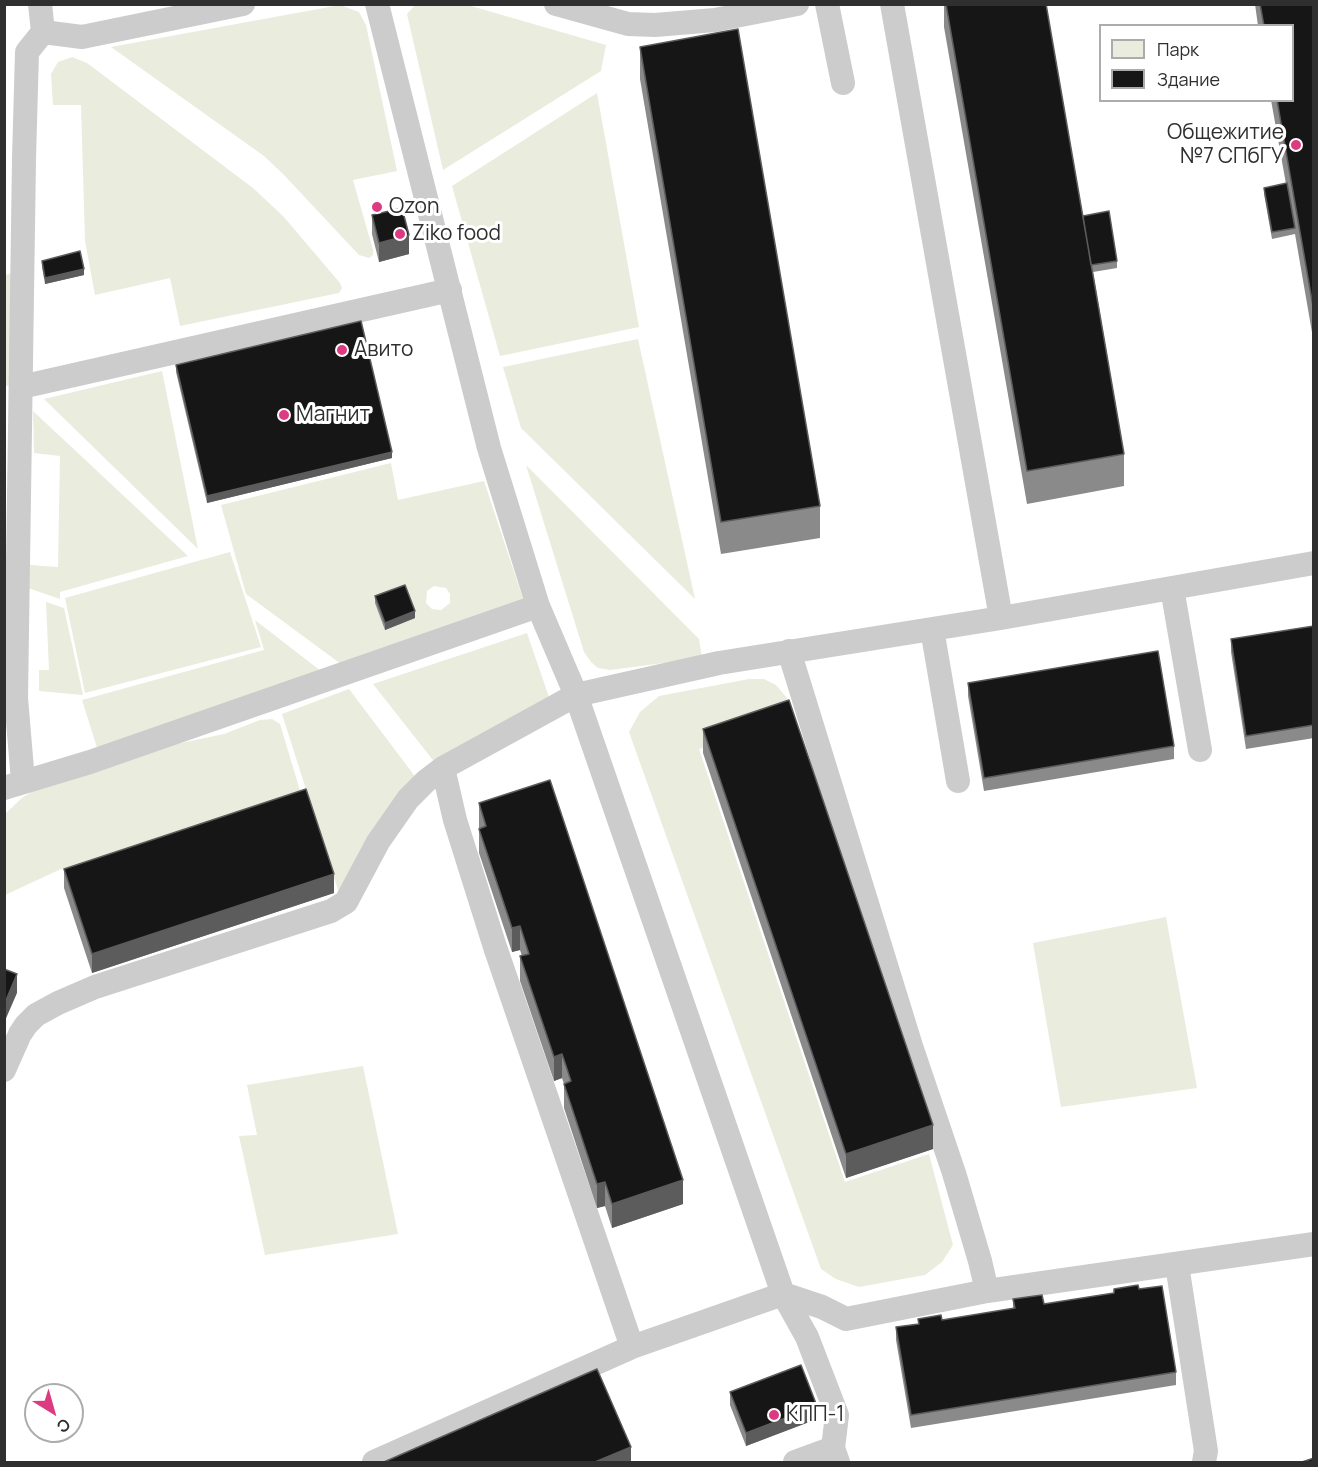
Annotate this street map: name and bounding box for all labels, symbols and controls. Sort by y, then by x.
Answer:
legend [1099,24,1294,102]
text: Парк [1157,37,1199,61]
text: Здание [1157,67,1220,91]
place label: Общежитие №7 СПбГУ [1167,120,1284,170]
marker: Общежитие №7 СПбГУ [1289,138,1303,152]
place label: Ozon [389,194,439,220]
marker: Ozon [370,200,384,214]
place label: Ziko food [412,221,501,247]
marker: Ziko food [393,227,407,241]
place label: Авито [354,337,413,363]
marker: Авито [335,343,349,357]
place label: Магнит [296,402,370,428]
marker: Магнит [277,408,291,422]
north arrow [24,1383,84,1443]
place label: КПП-1 [786,1402,845,1428]
marker: КПП-1 [767,1408,781,1422]
text: С [52,1413,75,1438]

